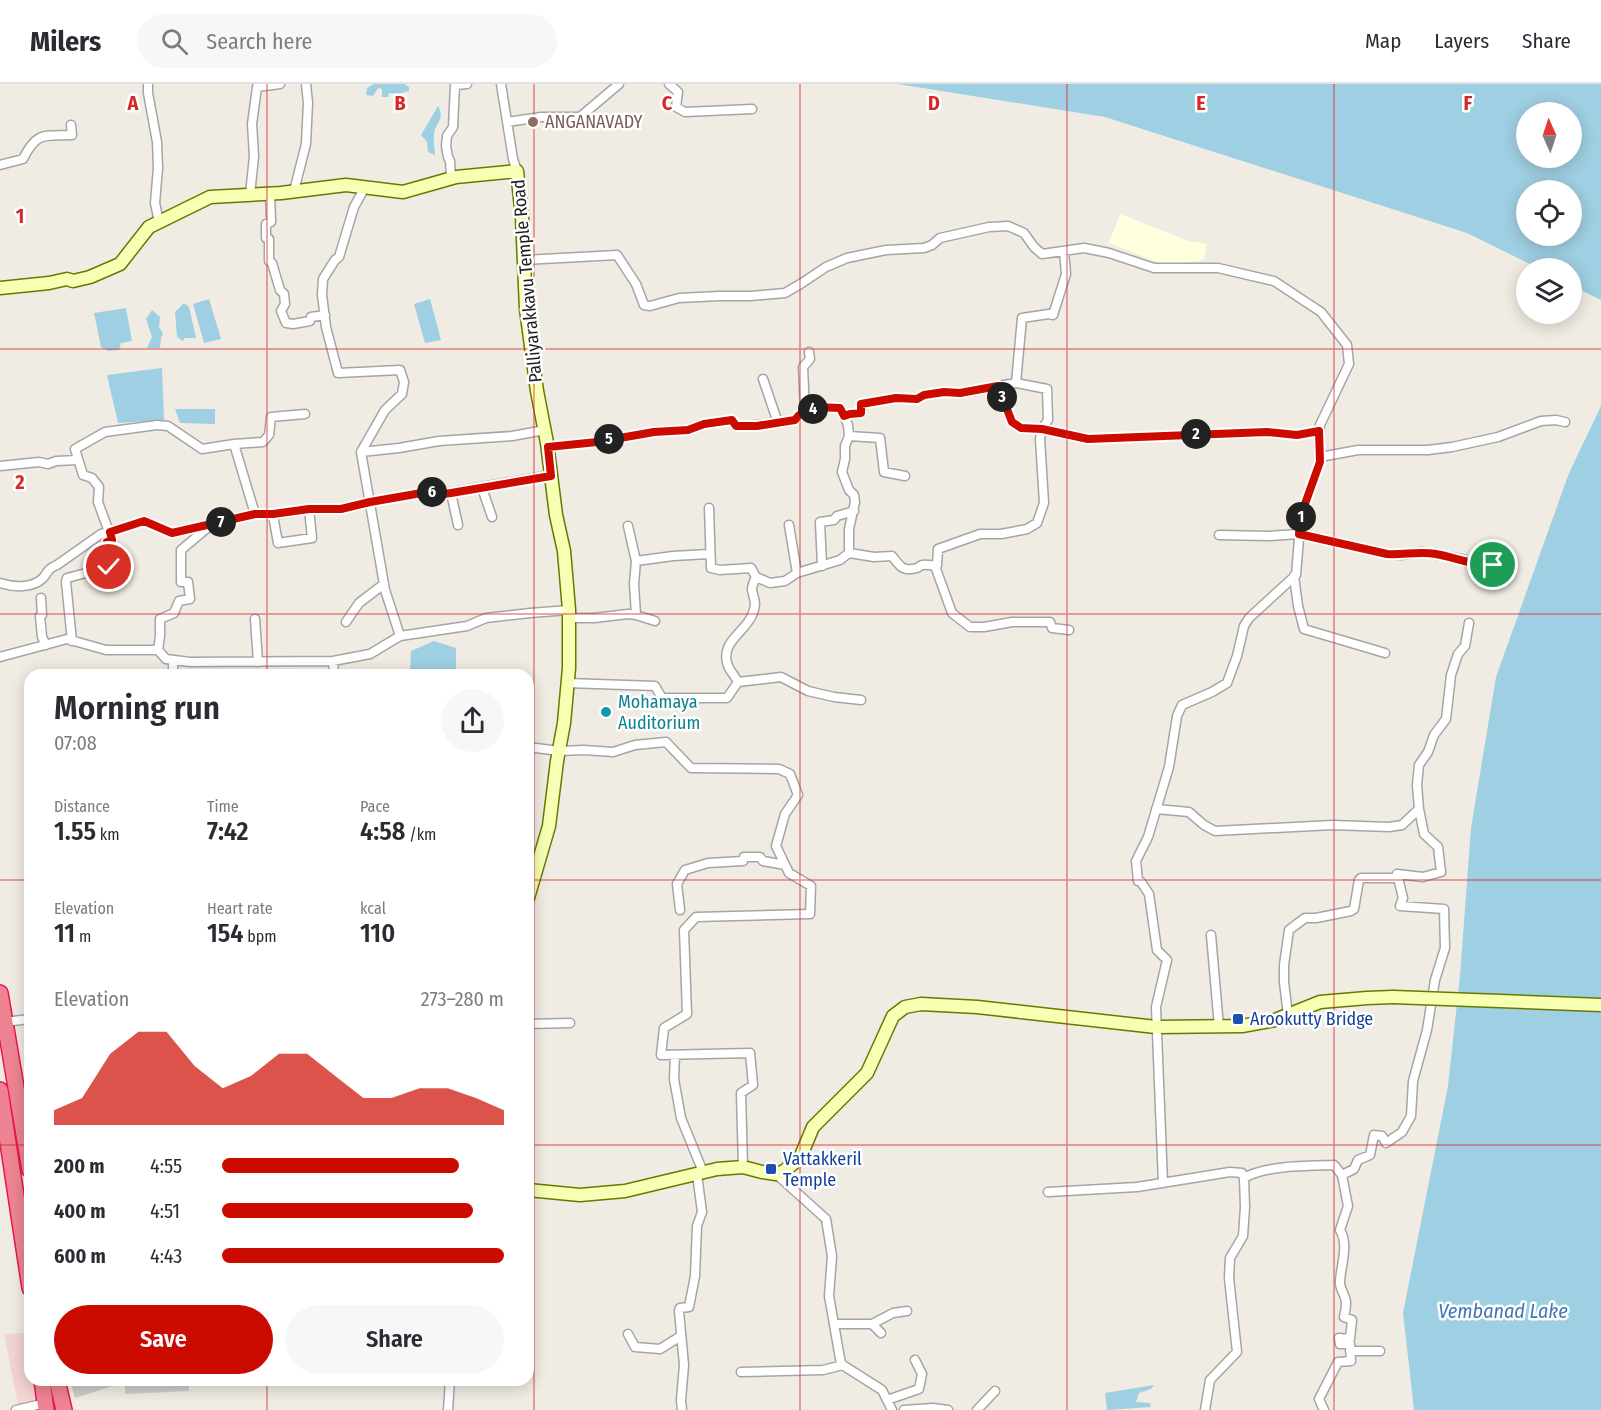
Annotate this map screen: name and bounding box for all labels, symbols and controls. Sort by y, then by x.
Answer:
search box [137,14,557,68]
text: Milers [30,25,101,58]
icon: search [158,25,191,58]
text: Search here [206,28,312,55]
text: Map [1365,28,1401,54]
text: Layers [1434,28,1489,54]
text: Share [1522,28,1571,54]
text: A [127,91,140,115]
text: B [394,91,406,115]
text: C [662,91,673,115]
text: D [928,91,940,115]
text: E [1196,91,1206,115]
text: F [1464,91,1473,115]
north arrow [1516,102,1582,168]
map controls [1516,102,1582,324]
place label: ANGANAVADY [545,111,643,133]
marker: ANGANAVADY [526,115,540,129]
street label: Palliyarakkavu Temple Road [507,179,547,383]
button: locate [1516,180,1582,246]
text: 1 [16,204,24,228]
button: layers [1516,258,1582,324]
pin: 3 [987,382,1017,412]
text: 3 [998,387,1006,406]
pin: 4 [798,394,828,424]
text: 4 [809,399,817,418]
pin: 2 [1181,419,1211,449]
pin: 5 [594,424,624,454]
text: 2 [1192,424,1200,443]
text: 5 [605,429,613,448]
text: 2 [14,470,25,494]
pin: 6 [417,477,447,507]
text: 6 [428,482,436,501]
pin: 1 [1286,502,1316,532]
pin: 7 [206,507,236,537]
text: 1 [1298,507,1304,526]
text: 7 [218,512,224,531]
pin [1467,539,1518,590]
pin [83,541,134,592]
icon: arrive [1476,548,1509,581]
icon: check [92,550,125,583]
text: Morning run [54,688,220,728]
button: share [441,689,504,752]
place label: Mohamaya Auditorium [618,691,700,734]
marker: Mohamaya Auditorium [599,705,613,719]
text: 07:08 [54,731,97,755]
text: Distance [54,797,110,816]
text: Time [207,797,239,816]
text: Pace [360,797,390,816]
text: 1.55 [54,816,96,847]
text: 7:42 [207,816,249,847]
text: 4:58 [360,816,405,847]
text: km [96,825,120,844]
text: /km [405,825,436,844]
text: Elevation [54,899,114,918]
text: Heart rate [207,899,273,918]
text: kcal [360,899,386,918]
text: 11 [54,918,75,949]
text: 154 [207,918,244,949]
text: 110 [360,918,395,949]
text: m [75,927,91,946]
text: bpm [244,927,277,946]
text: Elevation [54,987,129,1011]
text: 273–280 m [421,987,504,1011]
place label: Arookutty Bridge [1250,1008,1373,1030]
marker: Arookutty Bridge [1231,1012,1245,1026]
place label: Vattakkeril Temple [783,1148,862,1191]
text: 200 m [54,1154,105,1178]
text: 4:55 [150,1154,182,1178]
marker: Vattakkeril Temple [764,1162,778,1176]
text: 400 m [54,1199,106,1223]
text: 4:51 [150,1199,180,1223]
text: 600 m [54,1244,106,1268]
text: 4:43 [150,1244,182,1268]
water label: Vembanad Lake [1438,1299,1568,1323]
button: Save [54,1305,273,1374]
button: Share [285,1305,504,1374]

